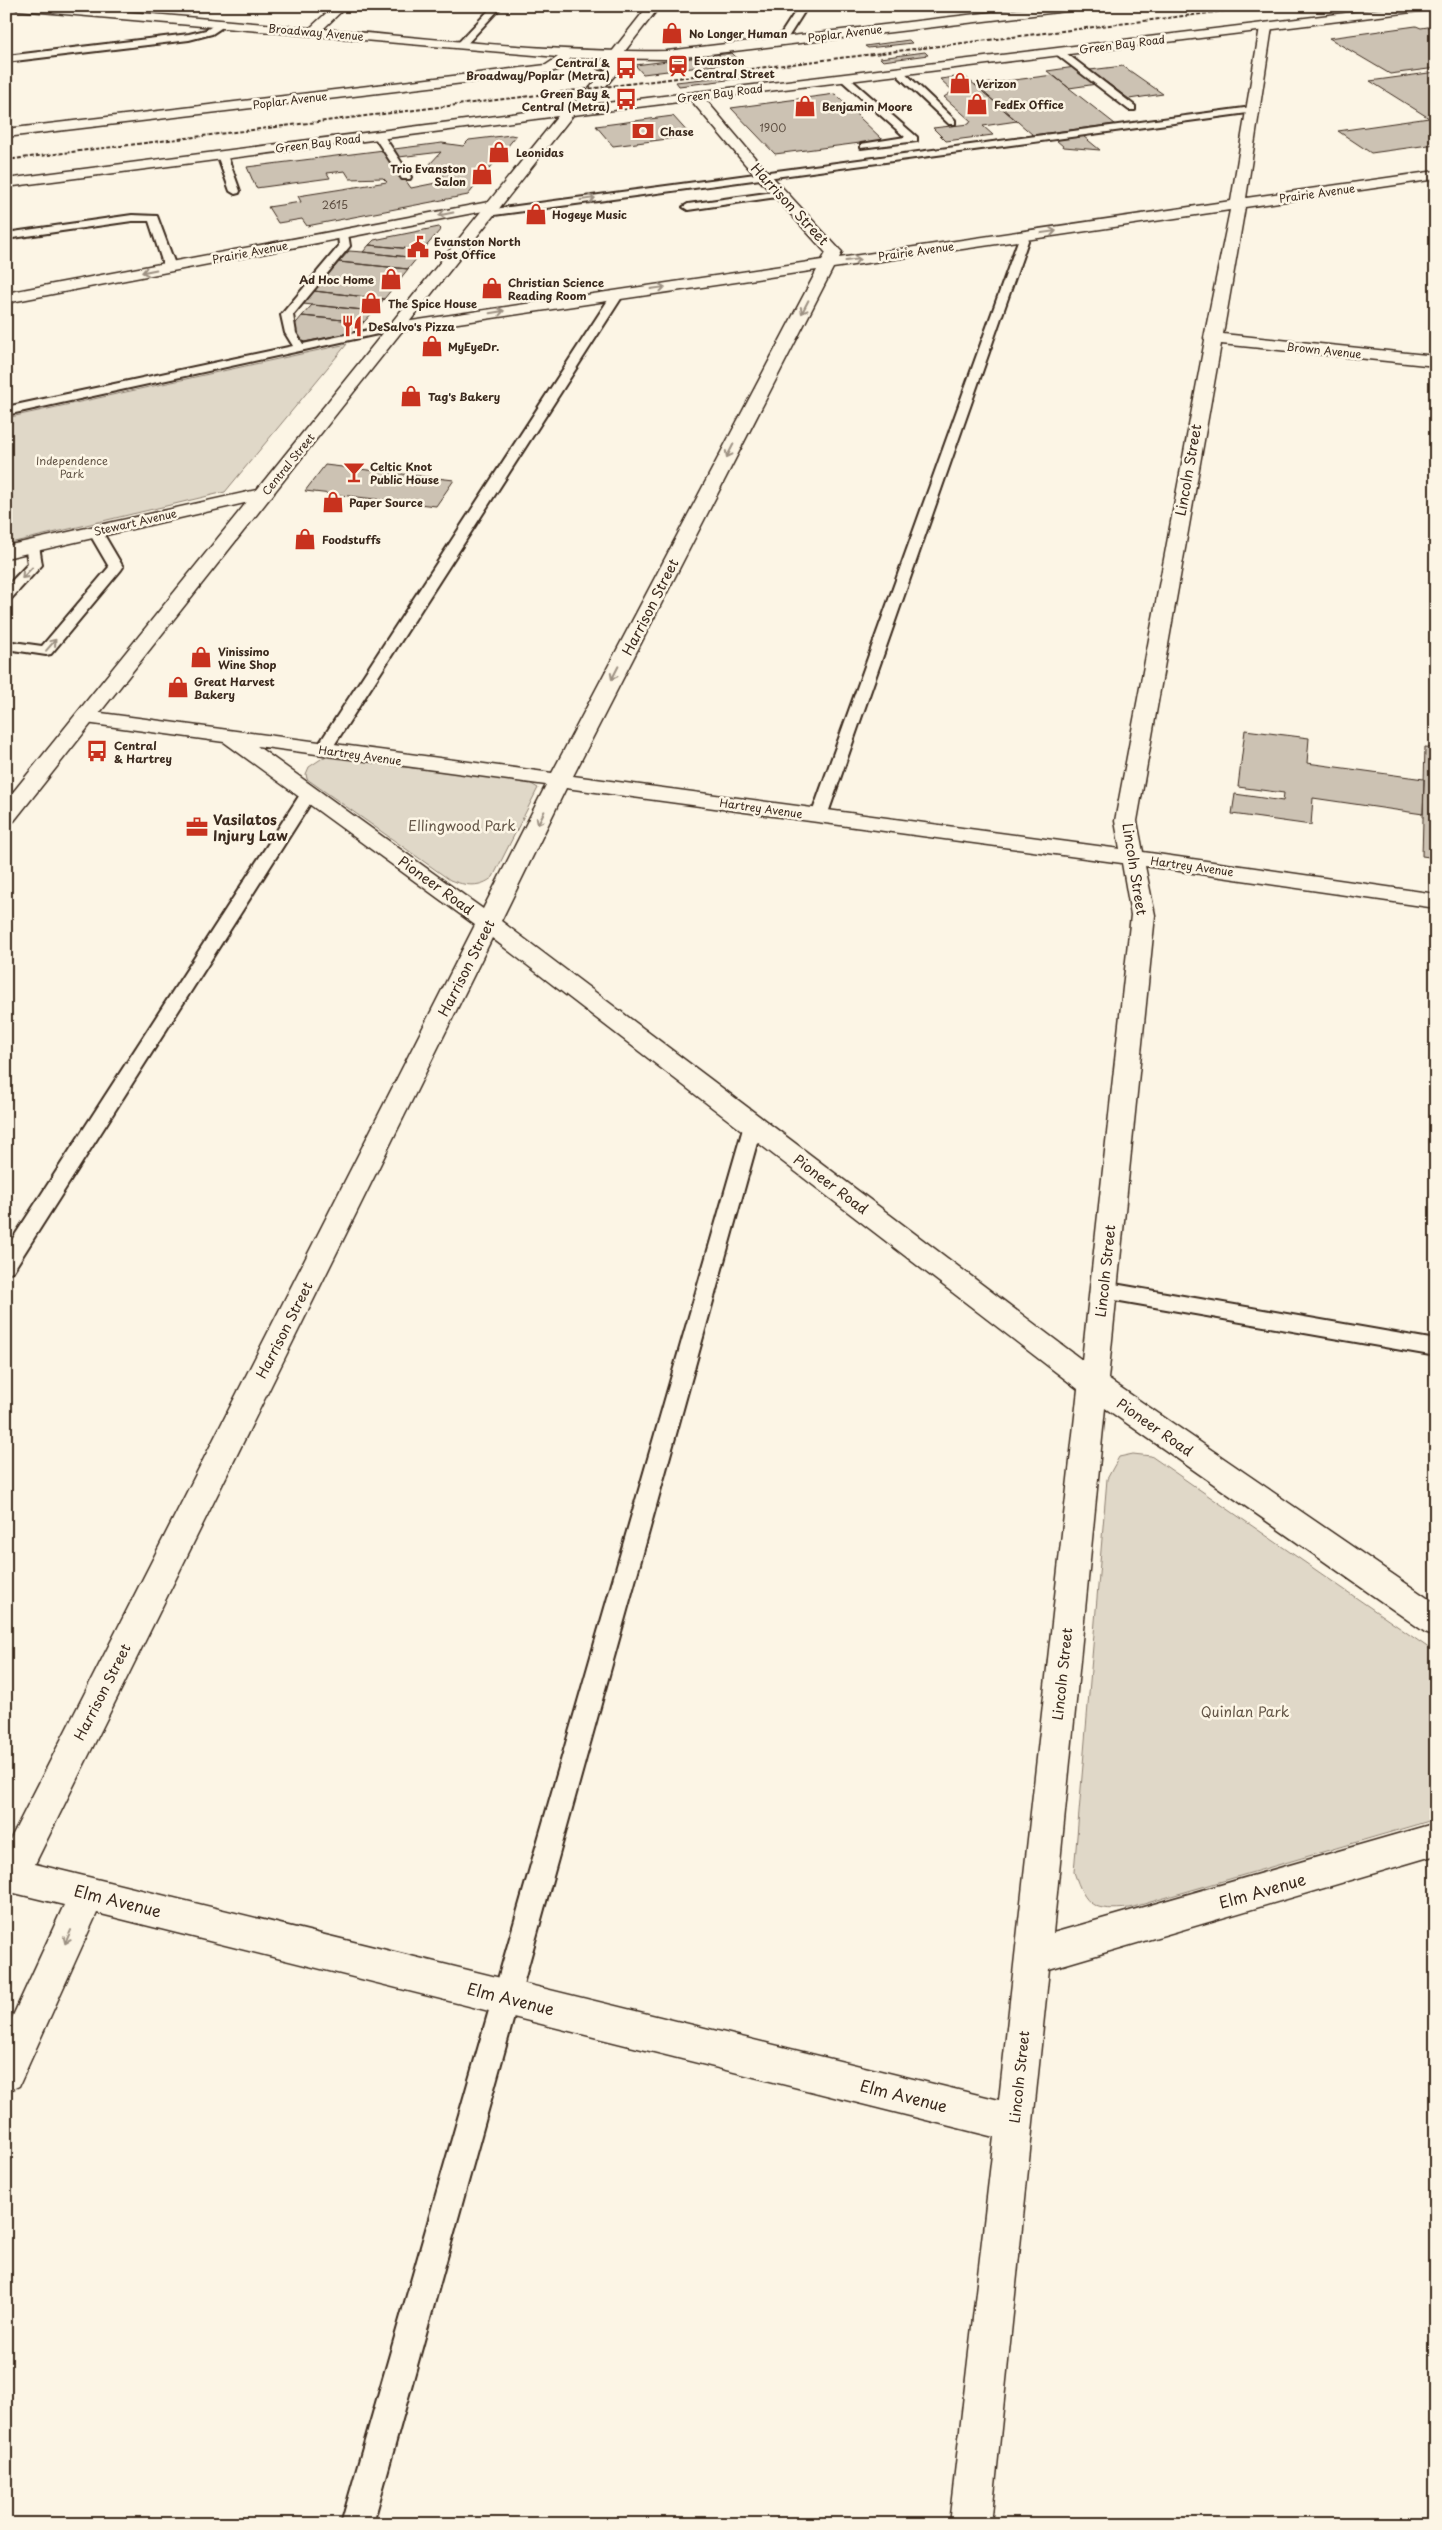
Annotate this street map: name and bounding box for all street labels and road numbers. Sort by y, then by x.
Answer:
street label: Broadway Avenue [268,19,364,45]
street label: Poplar Avenue [807,20,883,46]
street label: Green Bay Road [1078,30,1166,58]
street label: Green Bay Road [676,79,764,107]
street label: Poplar Avenue [252,87,328,113]
street label: Green Bay Road [274,129,362,157]
street label: Harrison Street [746,158,834,250]
street label: Prairie Avenue [1278,179,1356,207]
street label: Prairie Avenue [211,236,289,268]
street label: Prairie Avenue [877,237,955,265]
street label: Brown Avenue [1286,338,1362,362]
street label: Lincoln Street [1170,422,1206,518]
street label: Central Street [258,429,319,499]
street label: Stewart Avenue [92,504,178,540]
street label: Harrison Street [617,555,684,659]
street label: Hartrey Avenue [317,741,403,769]
street label: Hartrey Avenue [718,794,804,822]
street label: Lincoln Street [1117,821,1153,917]
street label: Pioneer Road [394,850,478,920]
street label: Hartrey Avenue [1149,852,1235,880]
street label: Harrison Street [433,916,500,1020]
street label: Pioneer Road [789,1149,873,1219]
street label: Lincoln Street [1090,1223,1120,1318]
street label: Harrison Street [251,1278,318,1382]
street label: Pioneer Road [1113,1393,1197,1461]
street label: Lincoln Street [1047,1626,1077,1721]
street label: Harrison Street [69,1640,136,1744]
street label: Elm Avenue [1216,1866,1308,1914]
street label: Elm Avenue [72,1878,164,1922]
street label: Elm Avenue [465,1976,557,2020]
street label: Lincoln Street [1004,2029,1034,2124]
street label: Elm Avenue [858,2073,950,2117]

